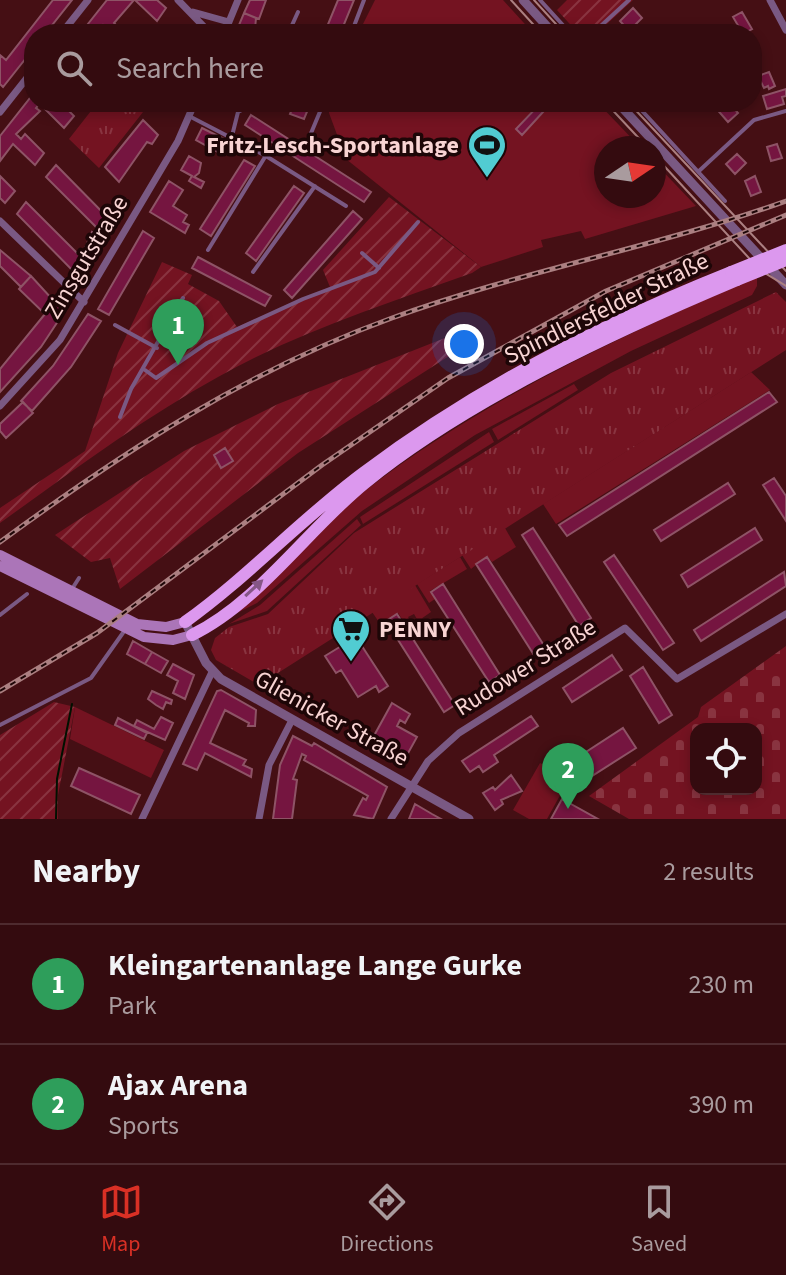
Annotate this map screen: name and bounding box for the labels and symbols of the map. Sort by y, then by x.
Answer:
sports icon: Fritz-Lesch-Sportanlage [466,124,508,179]
place label: Fritz-Lesch-Sportanlage [206,128,459,163]
north arrow [594,136,666,208]
street label: Zinsgutstraße [36,189,137,326]
street label: Spindlersfelder Straße [498,244,715,373]
pin: 1 [152,299,204,365]
your location [444,324,484,364]
one-way arrow [244,579,263,597]
supermarket icon: PENNY [330,608,372,663]
street label: Rudower Straße [448,610,603,725]
place label: PENNY [379,612,451,647]
street label: Glienicker Straße [248,662,415,775]
pin: 2 [542,743,594,809]

